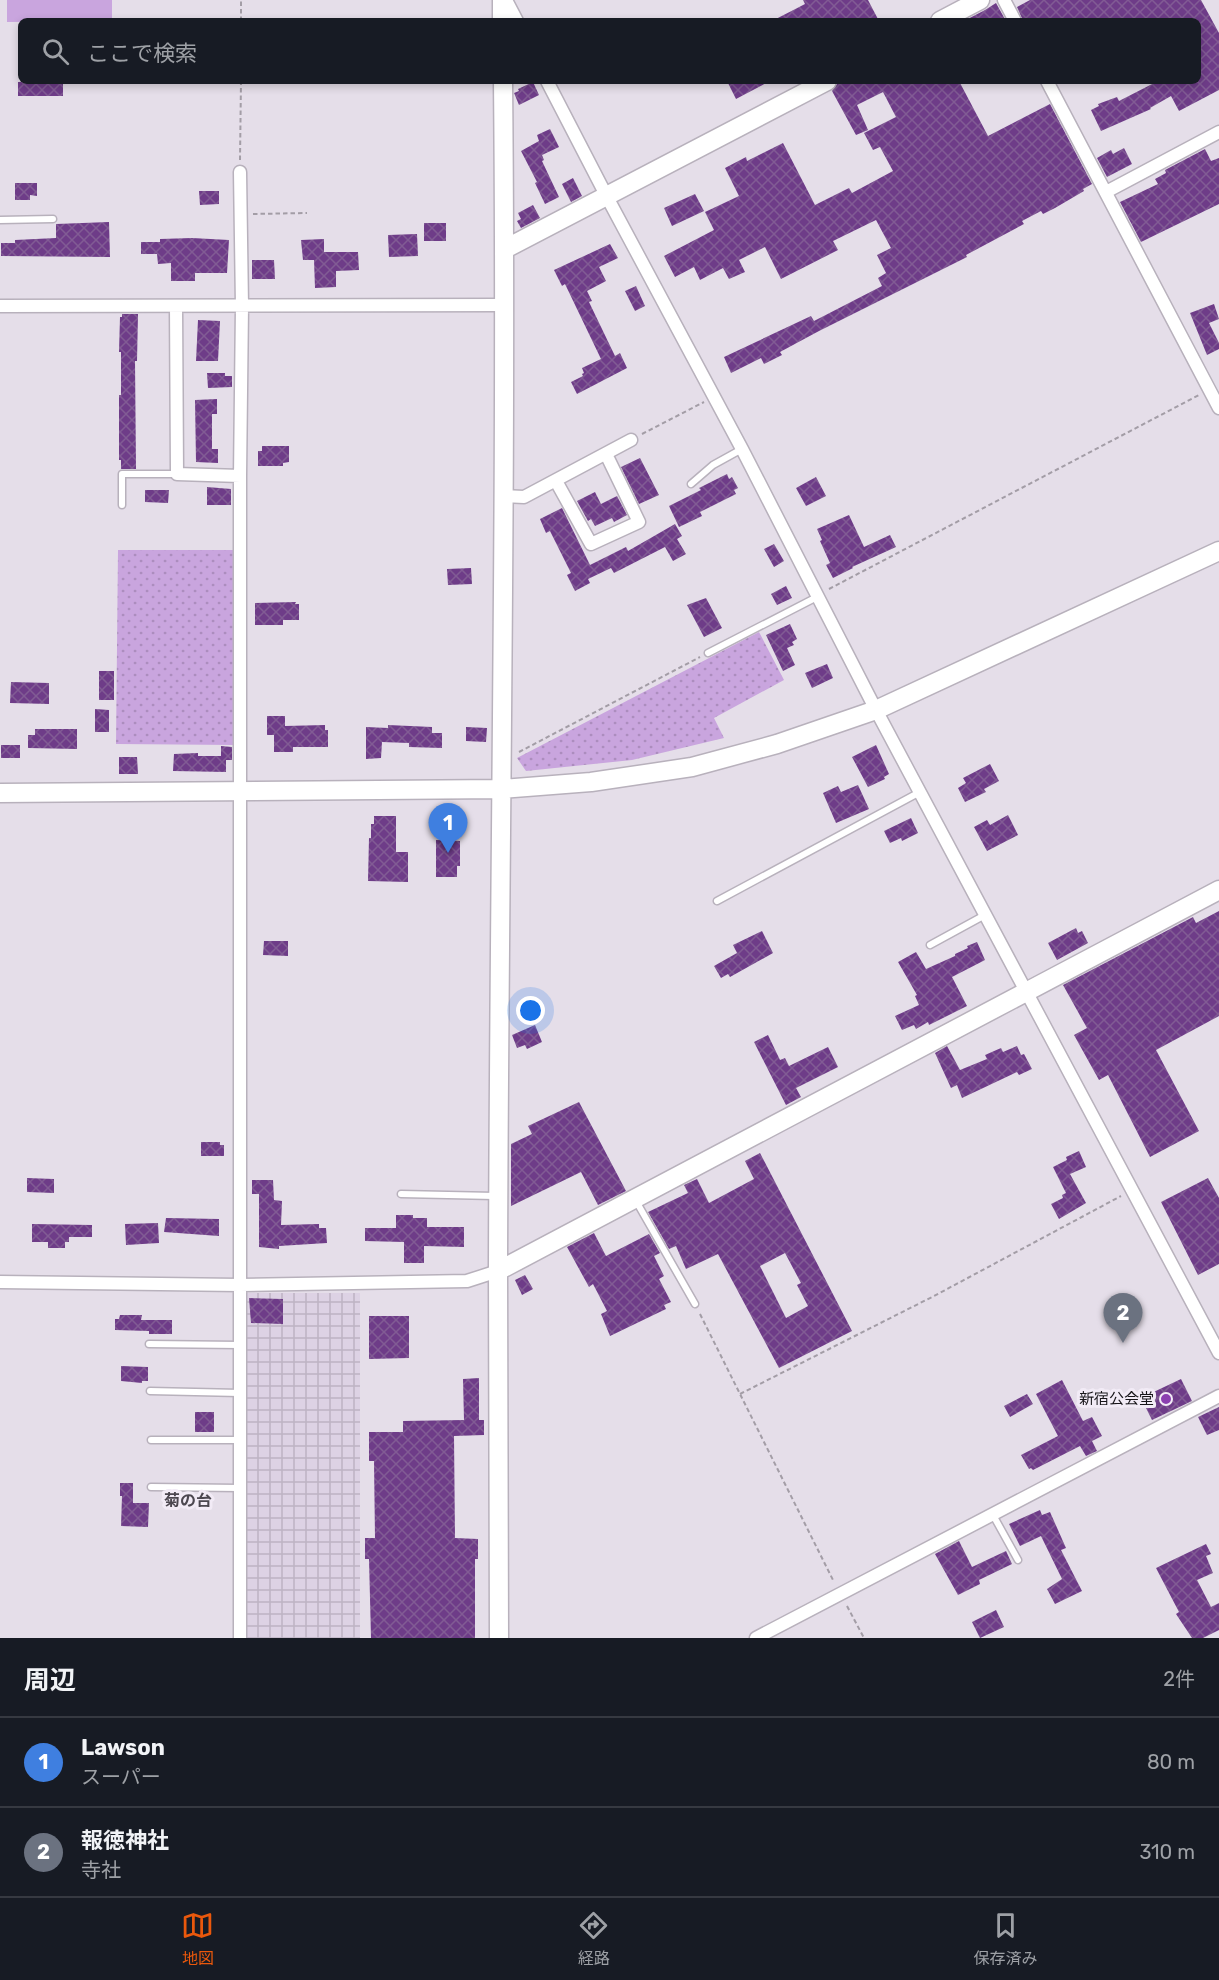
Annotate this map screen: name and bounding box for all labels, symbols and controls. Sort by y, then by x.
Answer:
search box [18,18,1201,84]
icon: search [39,35,72,68]
text: ここで検索 [87,40,197,67]
pin: 1 [428,804,468,853]
your location [516,996,545,1025]
pin: 2 [1104,1294,1142,1343]
place label: 新宿公会堂 [1079,1390,1154,1408]
marker: 新宿公会堂 [1159,1392,1173,1406]
district label: 菊の台 [164,1491,212,1510]
text: 周辺 [24,1665,76,1696]
text: 2件 [1163,1667,1195,1691]
text: Lawson [81,1734,165,1761]
text: 1 [39,1750,48,1774]
text: 80 m [1147,1750,1195,1774]
text: スーパー [81,1765,161,1789]
text: 報徳神社 [81,1827,169,1854]
text: 2 [37,1840,50,1864]
text: 310 m [1139,1840,1195,1864]
text: 寺社 [81,1858,121,1882]
tab: 地図 [181,1909,214,1969]
tab: 経路 [577,1909,610,1969]
tab: 保存済み [973,1909,1037,1969]

